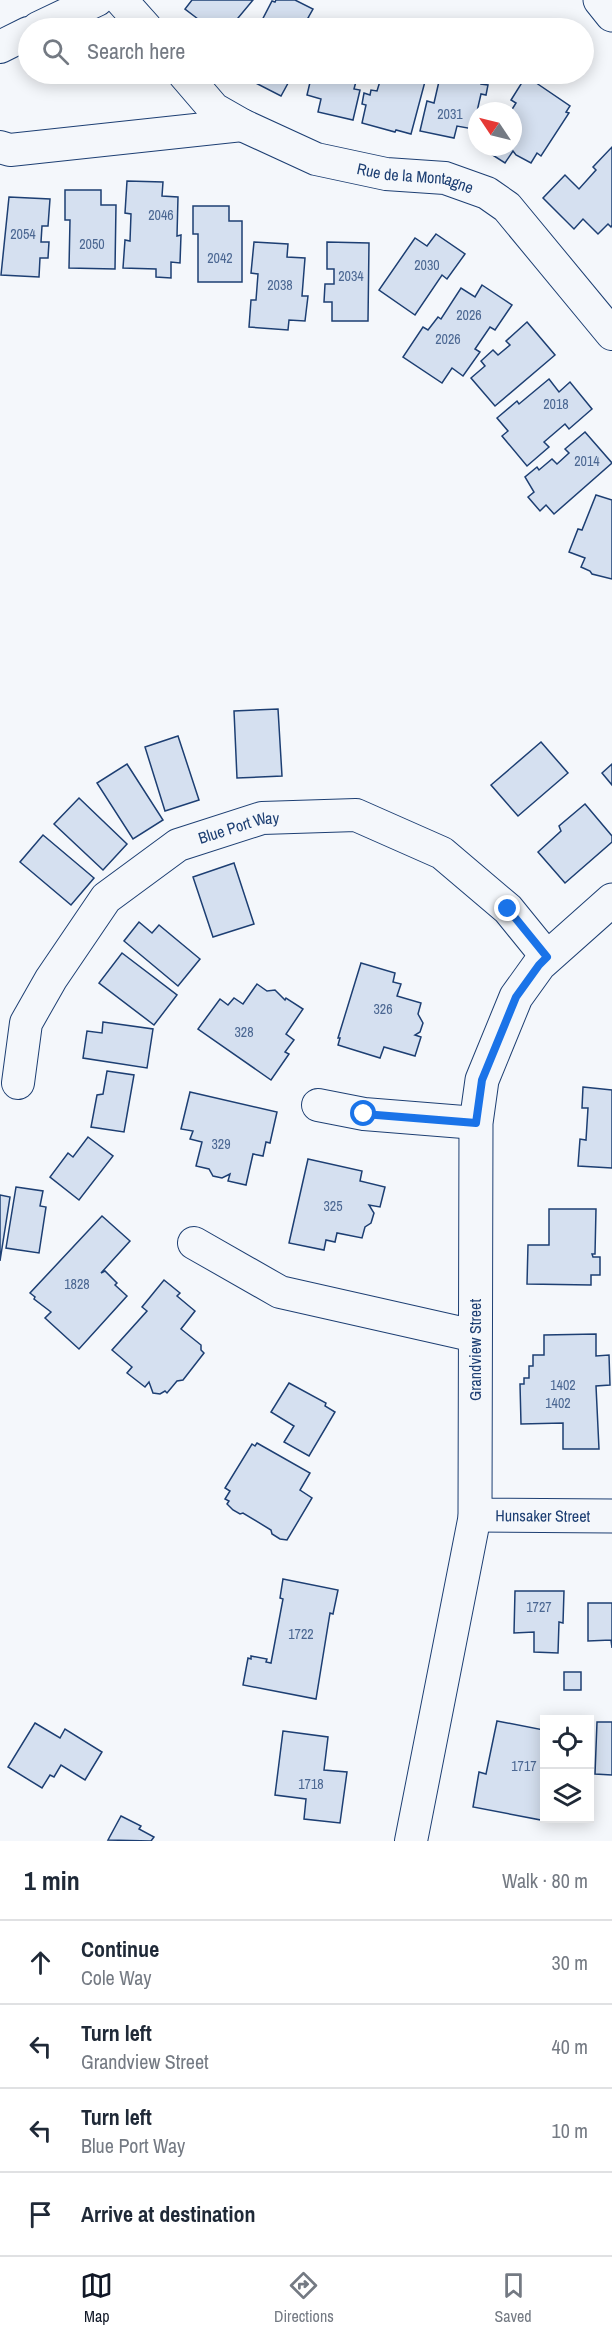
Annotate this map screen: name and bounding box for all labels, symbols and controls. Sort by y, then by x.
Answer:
search box [18,18,594,84]
icon: search [39,35,72,68]
text: Search here [87,36,185,66]
north arrow [468,102,522,156]
house number: 2031 [437,105,463,123]
street label: Rue de la Montagne [355,157,477,198]
house number: 2046 [148,206,174,224]
house number: 2054 [10,225,36,243]
house number: 2050 [79,235,105,253]
house number: 2042 [207,249,233,267]
house number: 2030 [414,256,440,274]
house number: 2034 [338,267,364,285]
house number: 2038 [267,276,293,294]
house number: 2026 [456,306,482,324]
house number: 2026 [435,330,461,348]
house number: 2018 [543,395,569,413]
house number: 2014 [574,452,600,470]
street label: Blue Port Way [195,806,280,849]
route end [494,895,520,921]
house number: 326 [373,1000,393,1018]
house number: 328 [234,1023,254,1041]
route start [350,1100,376,1126]
house number: 329 [211,1135,231,1153]
house number: 325 [323,1197,343,1215]
house number: 1828 [64,1275,90,1293]
street label: Grandview Street [464,1299,486,1401]
house number: 1402 [550,1376,576,1394]
house number: 1402 [545,1394,571,1412]
street label: Hunsaker Street [495,1504,591,1527]
house number: 1727 [526,1598,552,1616]
house number: 1722 [288,1625,314,1643]
map controls [540,1715,594,1823]
button: locate [540,1715,594,1769]
house number: 1717 [511,1757,537,1775]
button: layers [540,1769,594,1823]
house number: 1718 [298,1775,324,1793]
text: 1 min [24,1863,80,1898]
text: Walk · 80 m [502,1867,588,1894]
text: Continue [81,1934,159,1964]
icon: ahead [24,1946,57,1979]
text: 30 m [552,1949,588,1976]
text: Cole Way [81,1964,151,1991]
text: Turn left [81,2018,152,2048]
icon: left [24,2030,57,2063]
text: 40 m [552,2033,588,2060]
text: Grandview Street [81,2048,209,2075]
text: Turn left [81,2102,152,2132]
icon: left [24,2114,57,2147]
text: 10 m [552,2117,588,2144]
text: Blue Port Way [81,2132,185,2159]
icon: arrive [24,2198,57,2231]
text: Arrive at destination [81,2199,255,2229]
tab: Map [80,2269,113,2327]
tab: Directions [274,2269,334,2327]
tab: Saved [494,2269,532,2327]

